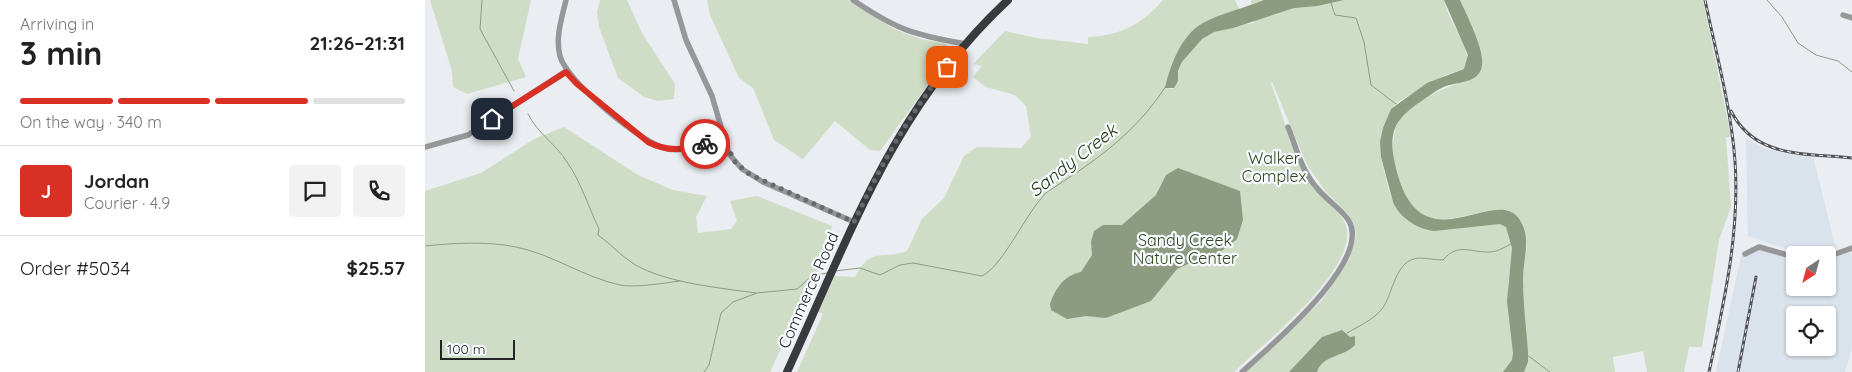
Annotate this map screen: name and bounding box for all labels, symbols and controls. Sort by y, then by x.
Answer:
text: Arriving in [20,14,94,34]
text: 21:26–21:31 [310,31,405,55]
text: 3 min [20,33,102,73]
pin [926,46,968,88]
icon: bag [933,53,961,81]
pin [471,98,513,140]
icon: home [478,105,506,133]
text: On the way · 340 m [20,112,162,132]
water label: Sandy Creek [1024,118,1123,202]
courier [680,119,730,169]
icon: bike [691,130,719,158]
park label: Walker Complex [1242,148,1307,186]
button: chat [289,165,341,217]
button: phone [353,165,405,217]
text: Jordan [84,169,149,193]
text: J [41,179,51,203]
text: Courier · 4.9 [84,193,170,213]
street label: Commerce Road [773,229,843,351]
park label: Sandy Creek Nature Center [1133,230,1237,268]
north arrow [1786,246,1836,296]
map controls [1786,246,1836,356]
text: Order #5034 [20,256,130,280]
text: $25.57 [347,256,405,280]
button: locate [1786,306,1836,356]
scale bar [440,337,515,360]
text: 100 m [447,340,485,358]

